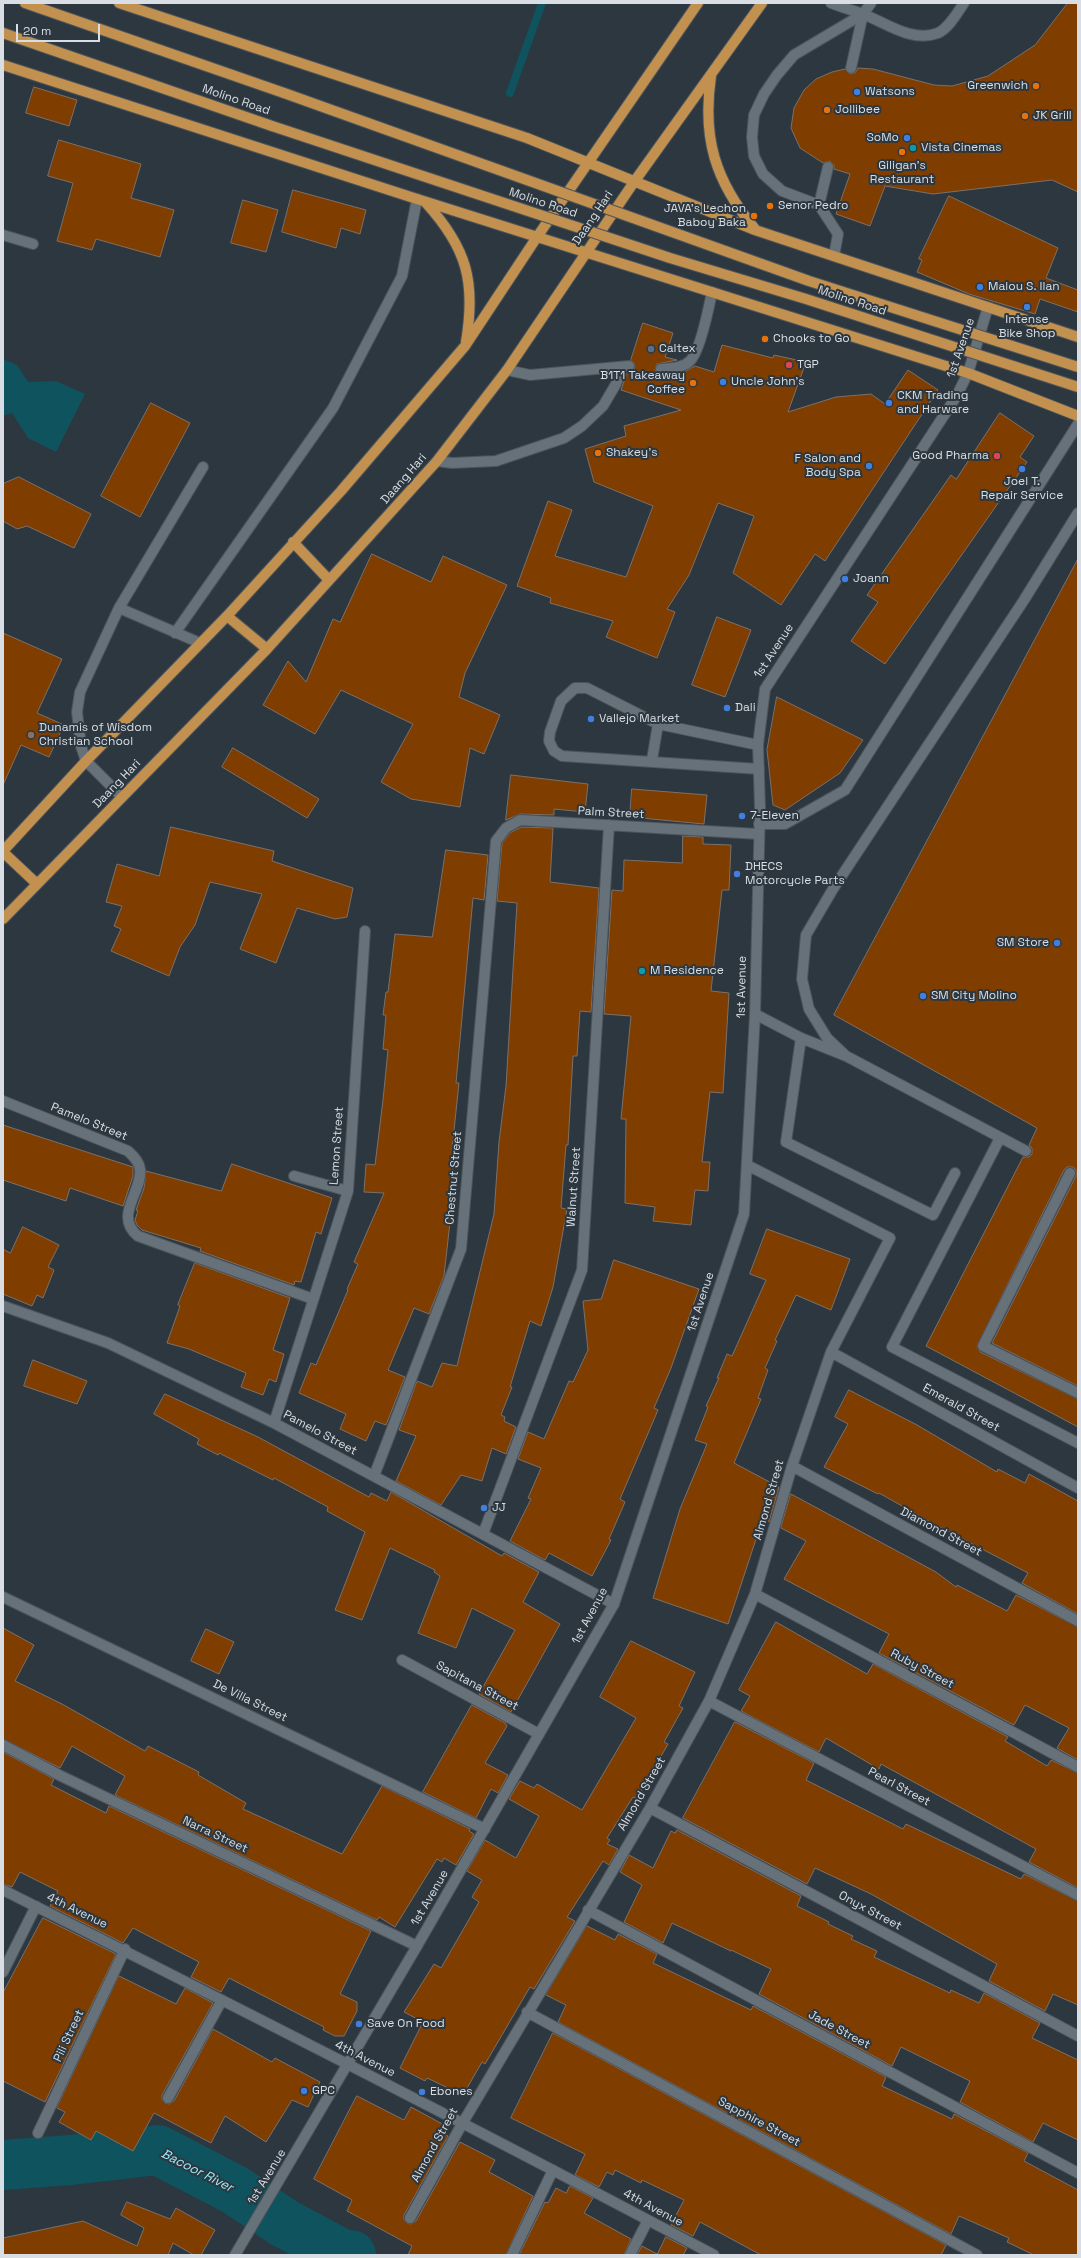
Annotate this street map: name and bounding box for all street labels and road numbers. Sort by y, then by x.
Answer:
street label: Molino Road [200,82,272,118]
street label: Molino Road [507,185,579,221]
street label: Daang Hari [570,188,616,248]
street label: Molino Road [816,283,888,319]
street label: 1st Avenue [944,316,978,380]
street label: Daang Hari [378,451,430,507]
street label: 1st Avenue [751,621,797,681]
street label: Daang Hari [90,757,144,811]
street label: Palm Street [577,804,645,822]
street label: 1st Avenue [734,956,750,1018]
street label: Pamelo Street [49,1100,129,1144]
street label: Lemon Street [327,1106,347,1186]
street label: Chestnut Street [443,1131,465,1225]
street label: Walnut Street [564,1147,584,1227]
street label: 1st Avenue [685,1270,717,1334]
street label: Emerald Street [920,1381,1002,1435]
street label: Pamelo Street [281,1408,359,1458]
street label: Almond Street [751,1458,787,1542]
street label: Diamond Street [898,1504,984,1560]
street label: 1st Avenue [569,1585,611,1647]
street label: Ruby Street [888,1646,956,1692]
street label: Sapitana Street [433,1658,521,1714]
street label: De Villa Street [210,1677,290,1725]
street label: Almond Street [615,1754,669,1834]
street label: Pearl Street [865,1765,933,1809]
street label: Narra Street [180,1814,250,1856]
street label: 1st Avenue [408,1867,452,1929]
street label: Onyx Street [836,1888,904,1934]
street label: 4th Avenue [44,1890,110,1932]
street label: Pili Street [51,2008,87,2064]
street label: Jade Street [806,2008,872,2052]
street label: 4th Avenue [332,2038,398,2080]
street label: Sapphire Street [715,2094,803,2150]
street label: Almond Street [409,2105,461,2185]
street label: 1st Avenue [245,2147,289,2207]
street label: 4th Avenue [621,2186,685,2230]

